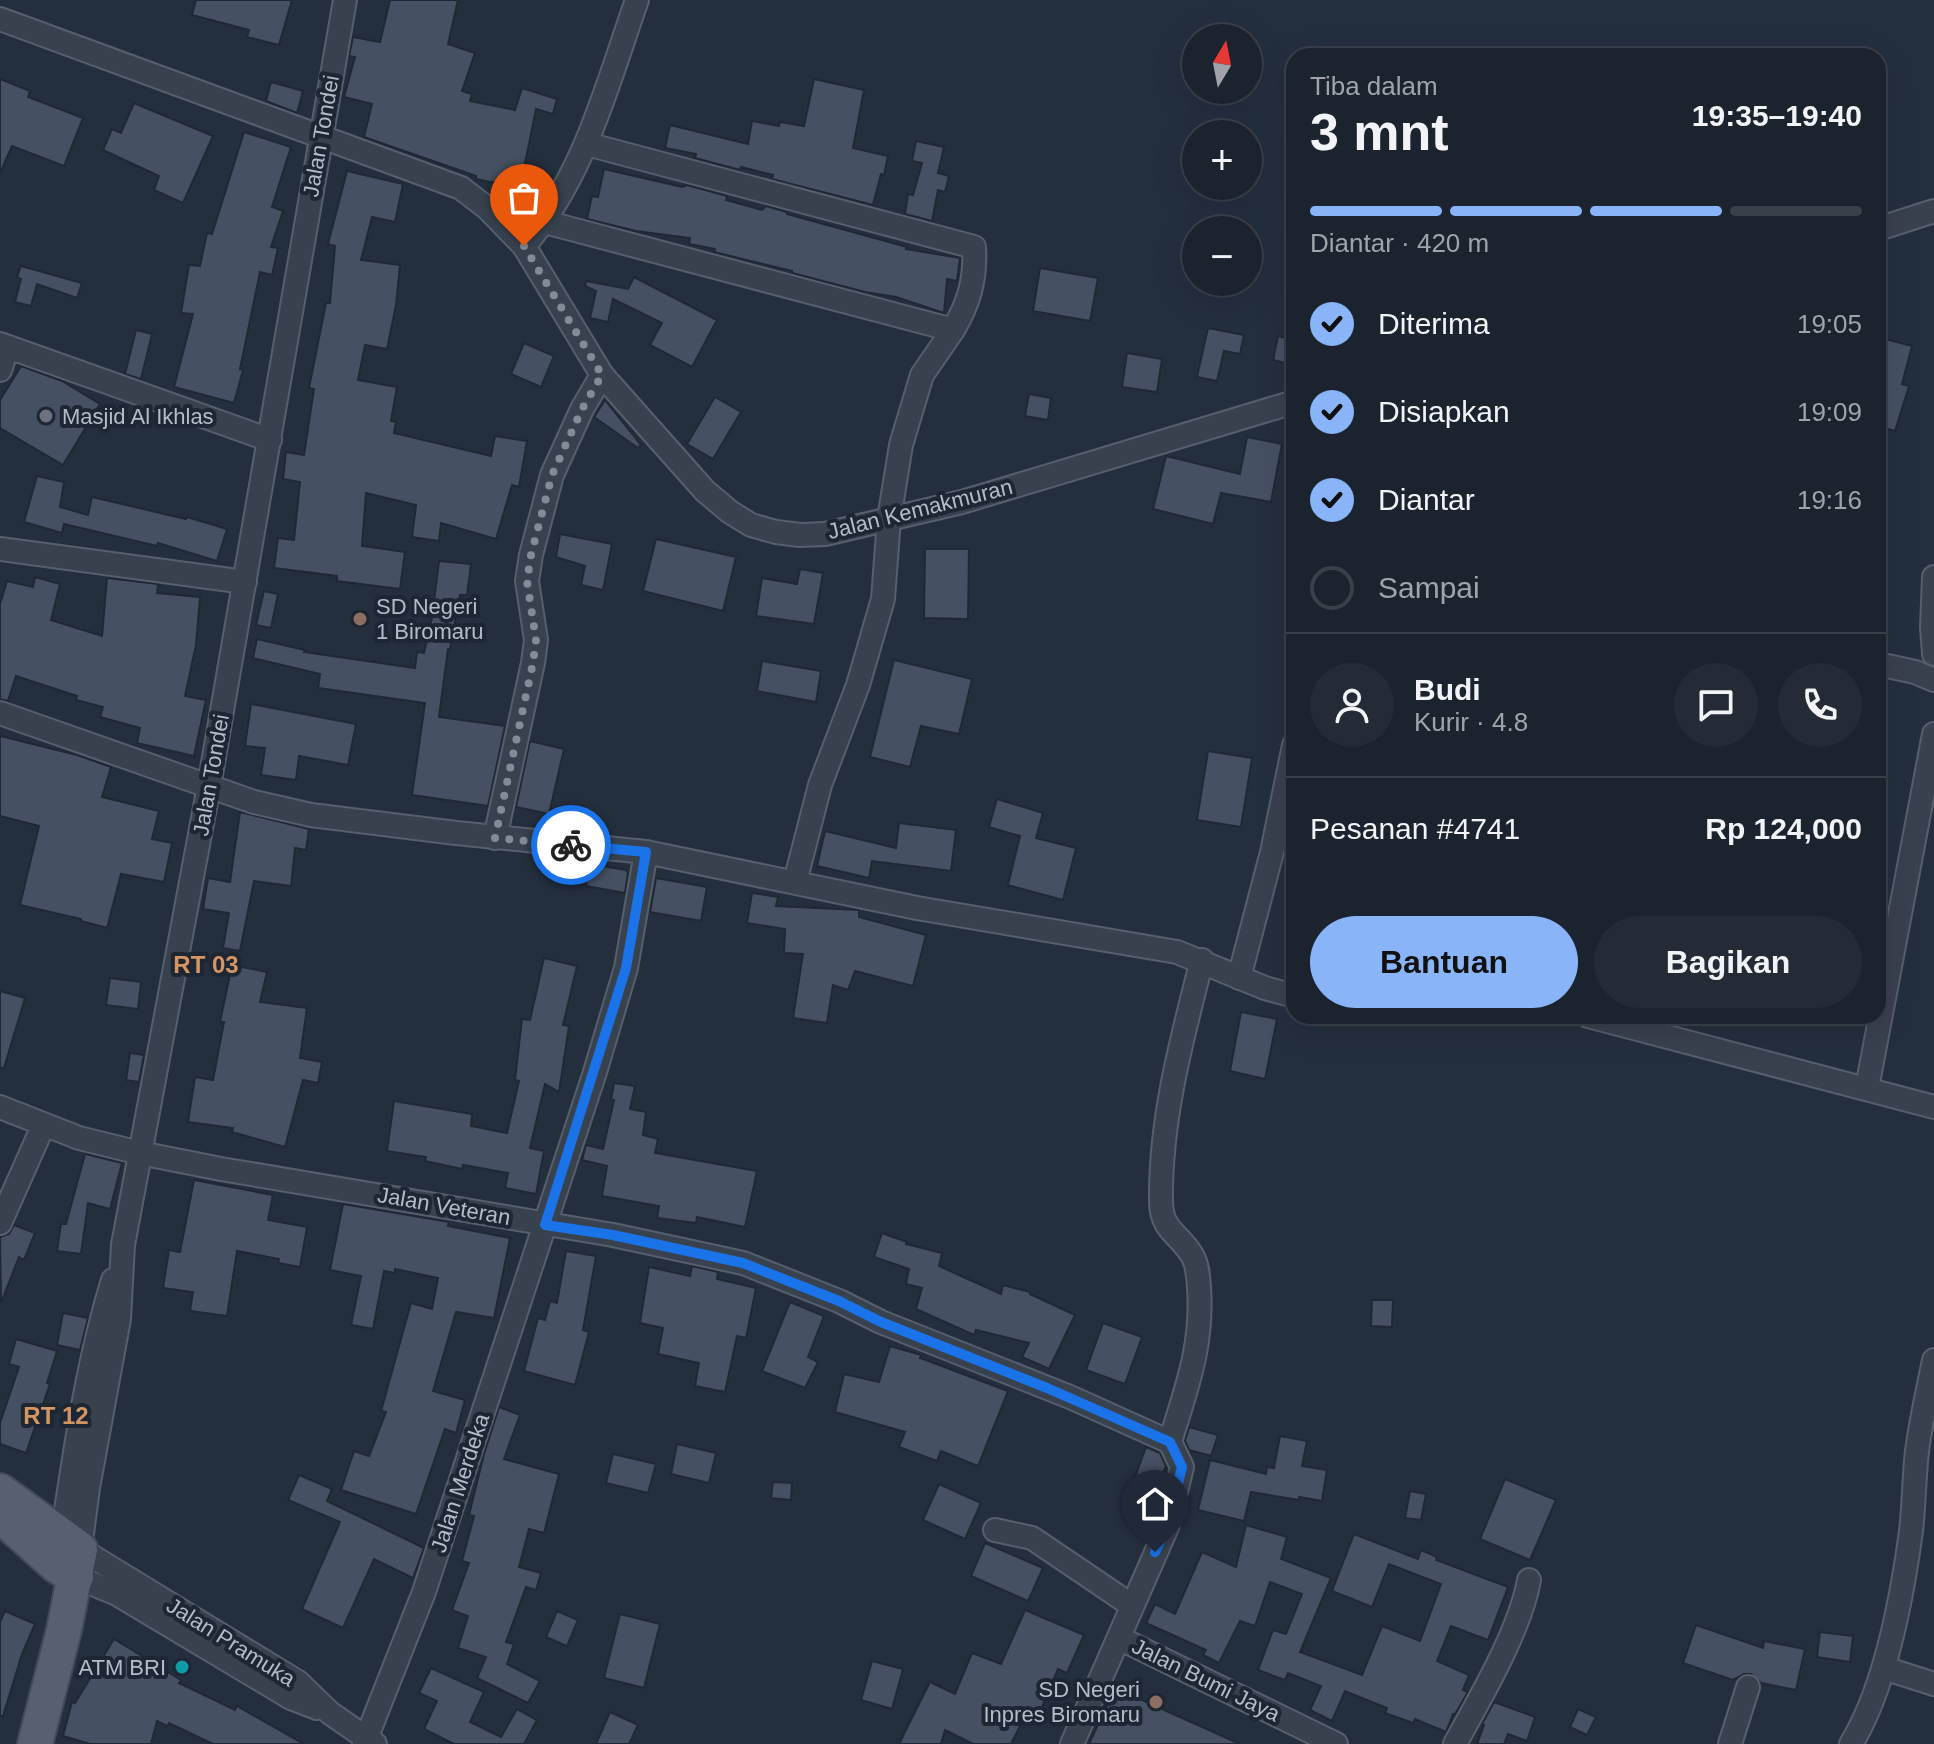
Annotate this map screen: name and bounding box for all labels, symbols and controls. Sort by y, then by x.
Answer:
north arrow [1182,24,1262,104]
map controls [1182,24,1262,296]
text: Tiba dalam [1310,71,1438,101]
street label: Jalan Tondei [298,73,344,199]
text: 19:35–19:40 [1692,99,1862,132]
text: 3 mnt [1310,103,1449,161]
button: + [1182,120,1262,200]
pin [490,164,558,246]
icon: bag [502,176,546,220]
button: − [1182,216,1262,296]
text: Diantar · 420 m [1310,228,1489,258]
icon: check [1310,302,1354,346]
text: Diterima [1378,307,1490,340]
text: 19:05 [1797,309,1862,339]
icon: check [1310,390,1354,434]
text: Disiapkan [1378,395,1510,428]
text: 19:09 [1797,397,1862,427]
place label: Masjid Al Ikhlas [62,404,214,429]
marker: Masjid Al Ikhlas [37,407,55,425]
street label: Jalan Kemakmuran [825,474,1015,544]
icon: check [1310,478,1354,522]
text: Diantar [1378,483,1475,516]
text: 19:16 [1797,485,1862,515]
text: Sampai [1378,571,1480,604]
place label: SD Negeri 1 Biromaru [376,594,484,644]
marker: SD Negeri 1 Biromaru [351,610,369,628]
button: person [1310,663,1394,747]
button: chat [1674,663,1758,747]
button: phone [1778,663,1862,747]
text: Budi [1414,673,1481,706]
text: Kurir · 4.8 [1414,707,1528,737]
street label: Jalan Tondei [188,712,234,838]
courier [531,805,611,885]
text: Pesanan #4741 [1310,812,1520,845]
text: Rp 124,000 [1705,812,1862,845]
icon: bike [549,823,593,867]
button: Bantuan [1310,916,1578,1008]
button: Bagikan [1594,916,1862,1008]
district label: RT 03 [173,951,239,978]
street label: Jalan Veteran [376,1182,512,1230]
district label: RT 12 [23,1402,89,1429]
street label: Jalan Merdeka [426,1410,494,1555]
pin [1121,1470,1189,1552]
icon: home [1133,1482,1177,1526]
street label: Jalan Pramuka [162,1593,300,1692]
street label: Jalan Bumi Jaya [1128,1633,1285,1727]
place label: ATM BRI [78,1655,166,1680]
marker: ATM BRI [173,1658,191,1676]
place label: SD Negeri Inpres Biromaru [983,1677,1140,1727]
marker: SD Negeri Inpres Biromaru [1147,1693,1165,1711]

